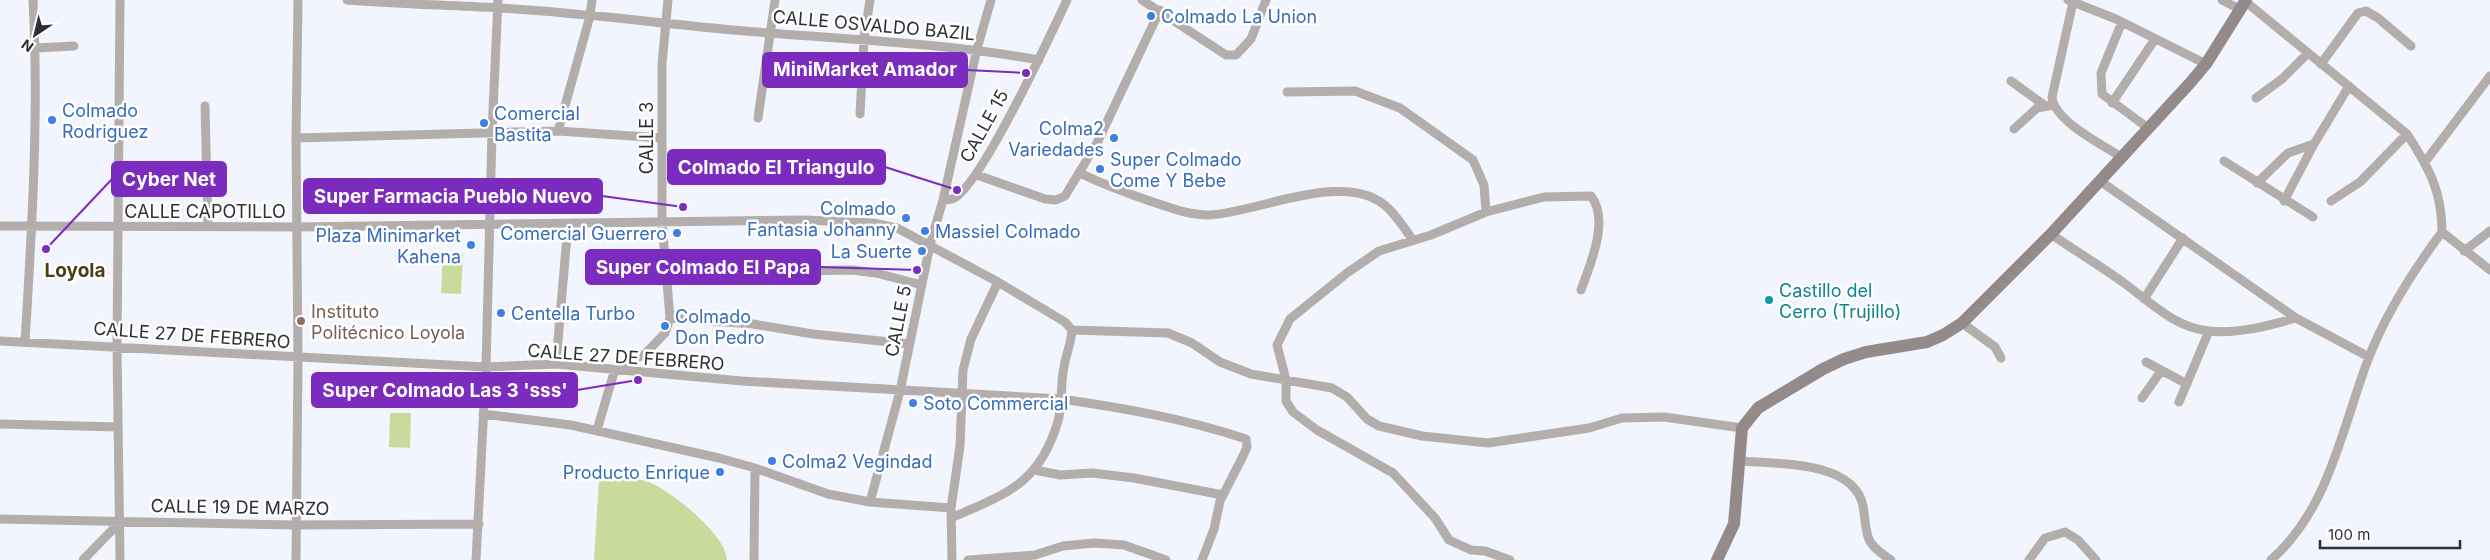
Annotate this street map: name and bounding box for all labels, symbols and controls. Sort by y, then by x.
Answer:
street label: CALLE OSVALDO BAZIL [772,6,976,44]
place label: Colmado La Union [1161,6,1317,27]
north arrow [10,10,60,60]
marker: Colmado La Union [1145,10,1157,22]
text: N [18,36,37,56]
callout: MiniMarket Amador [763,53,967,87]
text: MiniMarket Amador [773,58,957,81]
street label: CALLE 15 [955,86,1013,166]
place label: Colmado Rodriguez [62,100,148,142]
street label: CALLE 3 [636,102,657,174]
place label: Comercial Bastita [494,103,580,145]
marker: Colmado Rodriguez [46,114,58,126]
marker: Comercial Bastita [478,117,490,129]
place label: Colma2 Variedades [1008,118,1104,160]
marker: Colma2 Variedades [1108,132,1120,144]
place label: Super Colmado Come Y Bebe [1110,149,1242,191]
callout: Colmado El Triangulo [668,150,885,184]
text: Colmado El Triangulo [678,156,874,179]
callout: Cyber Net [112,162,226,196]
marker: Super Colmado Come Y Bebe [1094,163,1106,175]
text: Cyber Net [122,168,216,191]
callout: Super Farmacia Pueblo Nuevo [304,179,602,213]
text: Super Farmacia Pueblo Nuevo [314,185,592,208]
place label: Colmado Fantasia Johanny [747,198,896,240]
street label: CALLE CAPOTILLO [124,201,286,222]
marker: Colmado Fantasia Johanny [900,212,912,224]
place label: Massiel Colmado [935,221,1081,242]
place label: Comercial Guerrero [500,223,667,244]
place label: Plaza Minimarket Kahena [316,225,461,267]
marker: Massiel Colmado [919,225,931,237]
marker: Comercial Guerrero [671,227,683,239]
marker: Plaza Minimarket Kahena [465,239,477,251]
place label: La Suerte [831,241,912,262]
marker: La Suerte [916,245,928,257]
callout: Super Colmado El Papa [586,250,820,284]
text: Super Colmado El Papa [596,256,810,279]
district label: Loyola [45,259,105,282]
place label: Castillo del Cerro (Trujillo) [1779,280,1901,322]
street label: CALLE 5 [881,283,915,359]
marker: Castillo del Cerro (Trujillo) [1763,294,1775,306]
place label: Instituto Politécnico Loyola [311,301,465,343]
place label: Centella Turbo [511,303,635,324]
place label: Colmado Don Pedro [675,306,765,348]
marker: Centella Turbo [495,307,507,319]
marker: Instituto Politécnico Loyola [295,315,307,327]
street label: CALLE 27 DE FEBRERO [93,318,291,352]
marker: Colmado Don Pedro [659,320,671,332]
street label: CALLE 27 DE FEBRERO [527,340,725,374]
callout: Super Colmado Las 3 'sss' [312,373,577,407]
text: Super Colmado Las 3 'sss' [322,379,568,402]
place label: Soto Commercial [923,393,1068,414]
marker: Soto Commercial [907,397,919,409]
place label: Colma2 Vegindad [782,451,932,472]
marker: Colma2 Vegindad [766,455,778,467]
place label: Producto Enrique [563,462,710,483]
marker: Producto Enrique [714,466,726,478]
street label: CALLE 19 DE MARZO [151,495,329,519]
scale bar [2320,518,2460,550]
text: 100 m [2328,525,2370,544]

